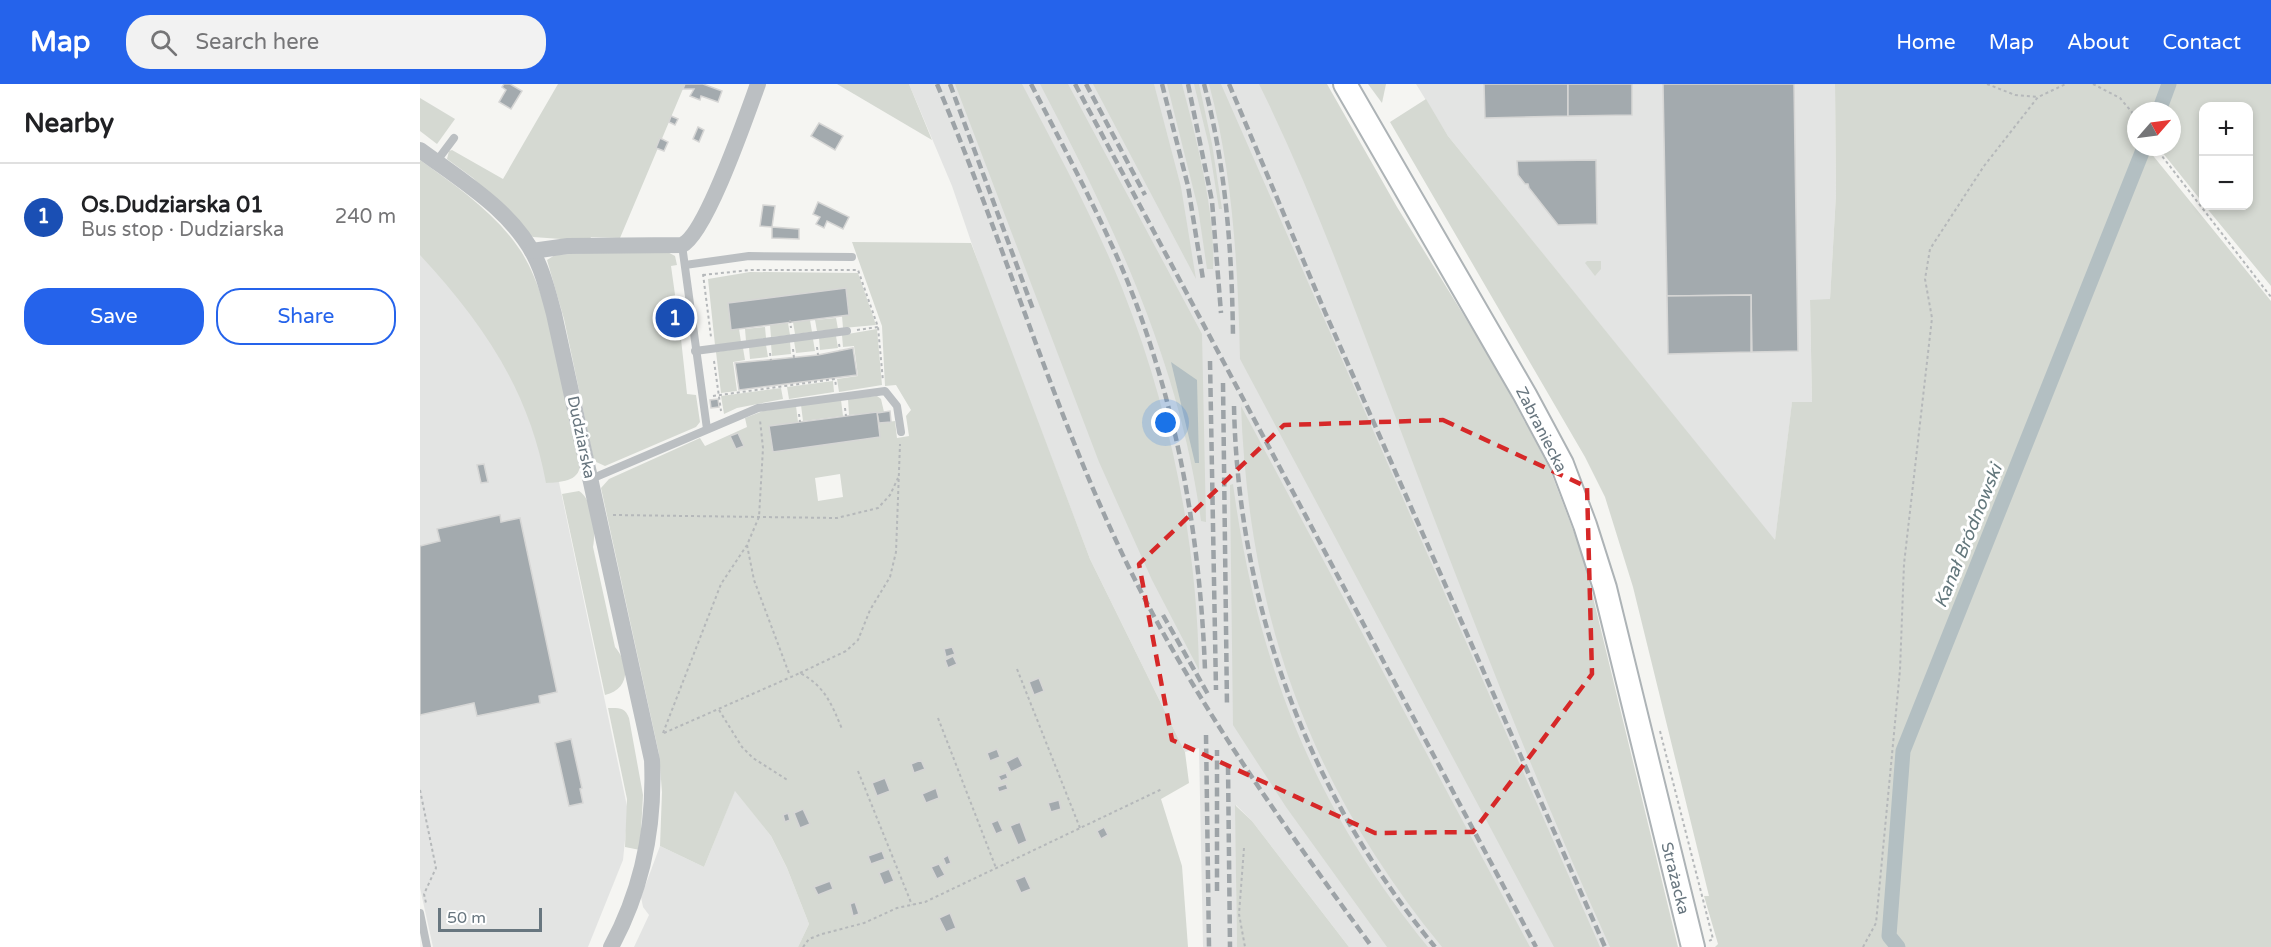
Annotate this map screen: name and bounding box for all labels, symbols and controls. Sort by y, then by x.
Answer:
search box [126,15,546,69]
text: Map [30,25,90,59]
icon: search [147,26,180,59]
text: Search here [195,29,319,55]
text: Home [1896,30,1956,55]
text: Map [1989,30,2034,55]
text: About [2067,30,2129,55]
text: Contact [2162,30,2241,55]
north arrow [2127,102,2181,156]
map controls [2199,102,2253,210]
button: + [2199,102,2253,156]
text: Nearby [24,108,114,139]
button: − [2199,156,2253,210]
text: Os.Dudziarska 01 [81,192,264,218]
text: 1 [37,205,50,229]
text: 240 m [335,205,396,229]
text: Bus stop · Dudziarska [81,218,284,242]
button: Save [24,288,204,345]
button: Share [216,288,396,345]
pin: 1 [656,296,694,340]
street label: Zabraniecka [1511,383,1571,476]
street label: Dudziarska [563,394,600,480]
your location [1151,408,1180,437]
water label: Kanał Bródnowski [1929,459,2008,611]
street label: Strażacka [1656,840,1694,916]
scale bar [438,905,542,932]
text: 50 m [447,908,486,928]

